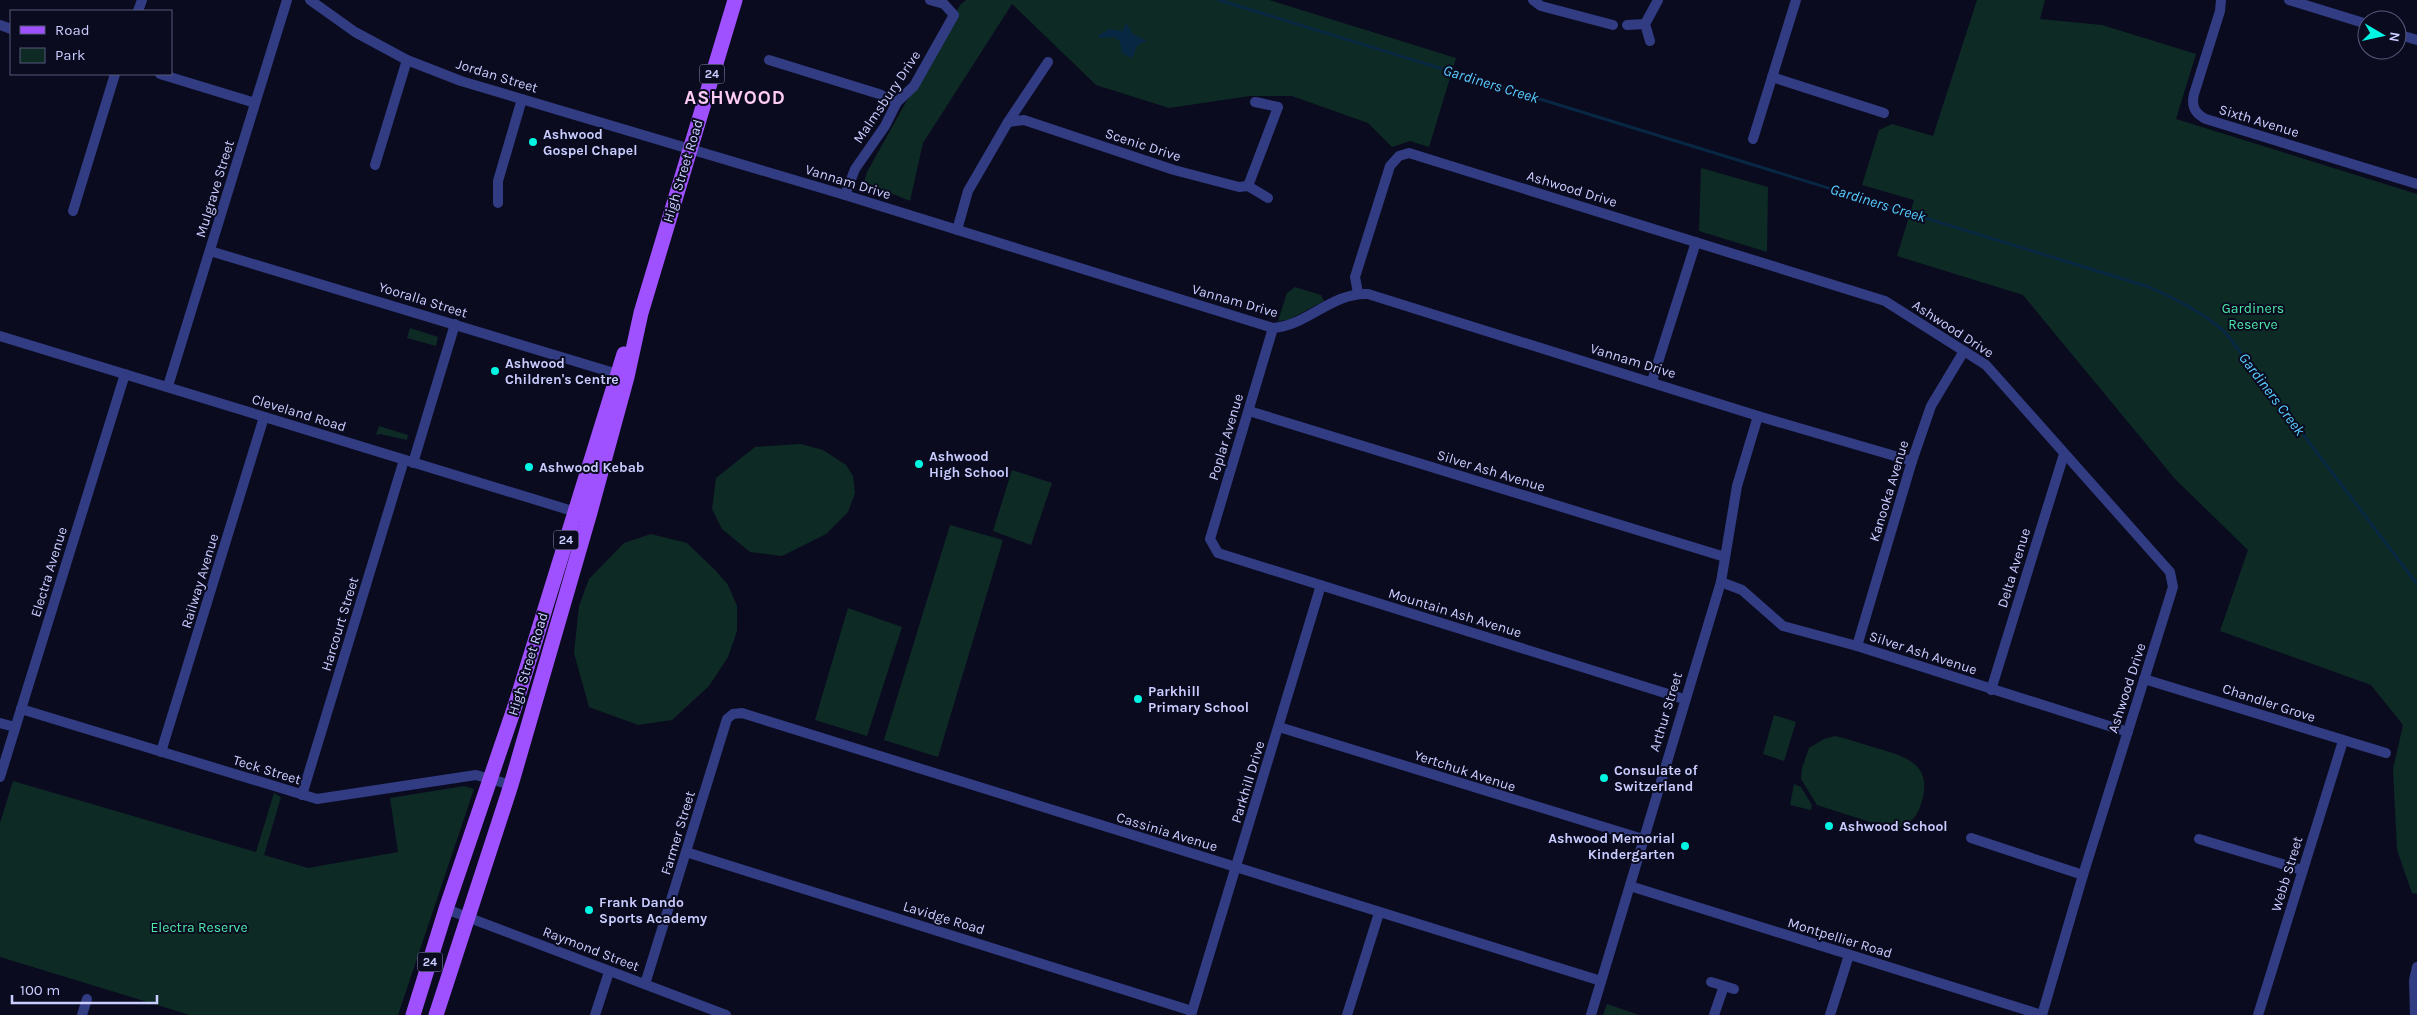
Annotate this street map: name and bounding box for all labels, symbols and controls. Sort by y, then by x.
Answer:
legend [10,10,172,75]
north arrow [2357,10,2407,60]
text: Road [55,21,90,39]
text: N [2385,31,2404,43]
text: Park [55,46,85,64]
street label: Malmsbury Drive [850,47,924,147]
street label: Jordan Street [454,56,540,96]
water label: Gardiners Creek [1441,61,1541,107]
road number: 24 [700,64,724,84]
district label: ASHWOOD [684,87,786,109]
street label: Sixth Avenue [2217,101,2301,141]
street label: High Street Road [659,117,707,225]
street label: Scenic Drive [1103,125,1183,165]
place label: Ashwood Gospel Chapel [543,126,638,159]
marker: Ashwood Gospel Chapel [527,136,539,148]
street label: Mulgrave Street [192,138,238,240]
street label: Vannam Drive [803,161,893,203]
street label: Ashwood Drive [1525,167,1619,211]
water label: Gardiners Creek [1828,180,1928,226]
street label: Yooralla Street [376,278,470,322]
street label: Vannam Drive [1190,281,1280,321]
street label: Ashwood Drive [1909,296,1997,362]
park label: Gardiners Reserve [2222,300,2284,333]
street label: Vannam Drive [1588,340,1678,382]
water label: Gardiners Creek [2235,349,2309,439]
place label: Ashwood Children's Centre [505,355,619,388]
marker: Ashwood Children's Centre [489,365,501,377]
street label: Cleveland Road [250,391,348,435]
street label: Poplar Avenue [1205,392,1247,482]
street label: Kanooka Avenue [1866,438,1912,544]
street label: Silver Ash Avenue [1435,446,1547,496]
place label: Ashwood High School [929,448,1009,481]
marker: Ashwood High School [913,458,925,470]
place label: Ashwood Kebab [539,459,644,476]
marker: Ashwood Kebab [523,461,535,473]
street label: Electra Avenue [27,525,71,619]
street label: Delta Avenue [1994,526,2034,610]
road number: 24 [554,530,578,550]
street label: Railway Avenue [178,532,222,630]
street label: Harcourt Street [318,575,362,673]
street label: Mountain Ash Avenue [1386,585,1524,641]
street label: High Street Road [504,610,552,718]
street label: Silver Ash Avenue [1867,628,1979,678]
street label: Ashwood Drive [2104,641,2150,735]
street label: Arthur Street [1646,670,1686,754]
street label: Chandler Grove [2220,680,2318,726]
place label: Parkhill Primary School [1148,683,1249,716]
marker: Parkhill Primary School [1132,693,1144,705]
street label: Parkhill Drive [1227,739,1269,825]
street label: Yertchuk Avenue [1412,747,1518,795]
street label: Teck Street [231,752,303,788]
place label: Consulate of Switzerland [1614,762,1699,795]
marker: Consulate of Switzerland [1598,772,1610,784]
street label: Farmer Street [657,789,699,877]
street label: Cassinia Avenue [1114,809,1220,855]
place label: Ashwood School [1839,818,1948,835]
marker: Ashwood School [1823,820,1835,832]
place label: Ashwood Memorial Kindergarten [1548,830,1675,863]
street label: Webb Street [2268,834,2306,914]
marker: Ashwood Memorial Kindergarten [1679,840,1691,852]
place label: Frank Dando Sports Academy [599,894,707,927]
street label: Lavidge Road [901,898,987,938]
marker: Frank Dando Sports Academy [583,904,595,916]
street label: Montpellier Road [1786,914,1894,962]
park label: Electra Reserve [150,919,248,936]
street label: Raymond Street [540,923,642,975]
road number: 24 [418,952,442,972]
scale bar [12,972,158,1004]
text: 100 m [20,981,60,999]

